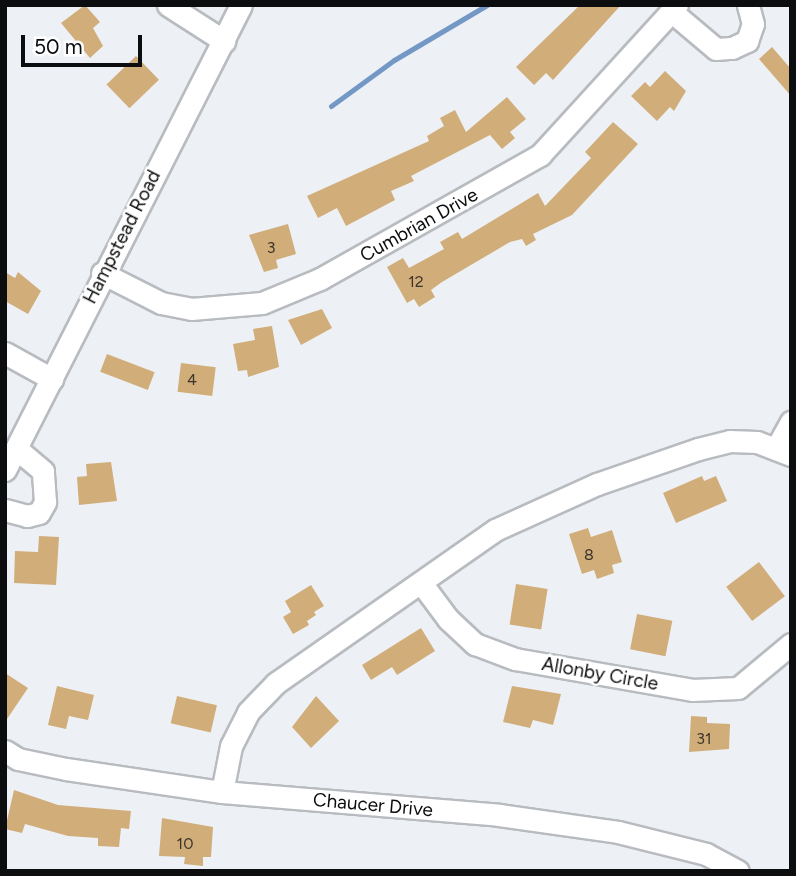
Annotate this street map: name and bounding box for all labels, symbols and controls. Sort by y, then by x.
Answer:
scale bar [24,21,145,65]
text: 50 m [34,34,83,59]
street label: Hampstead Road [78,166,166,308]
street label: Cumbrian Drive [356,183,482,267]
house number: 3 [267,238,275,258]
house number: 12 [408,272,424,292]
house number: 4 [187,370,197,390]
house number: 8 [584,545,594,565]
street label: Allonby Circle [540,653,660,695]
house number: 31 [696,729,712,749]
street label: Chaucer Drive [312,788,434,822]
house number: 10 [177,834,193,854]

